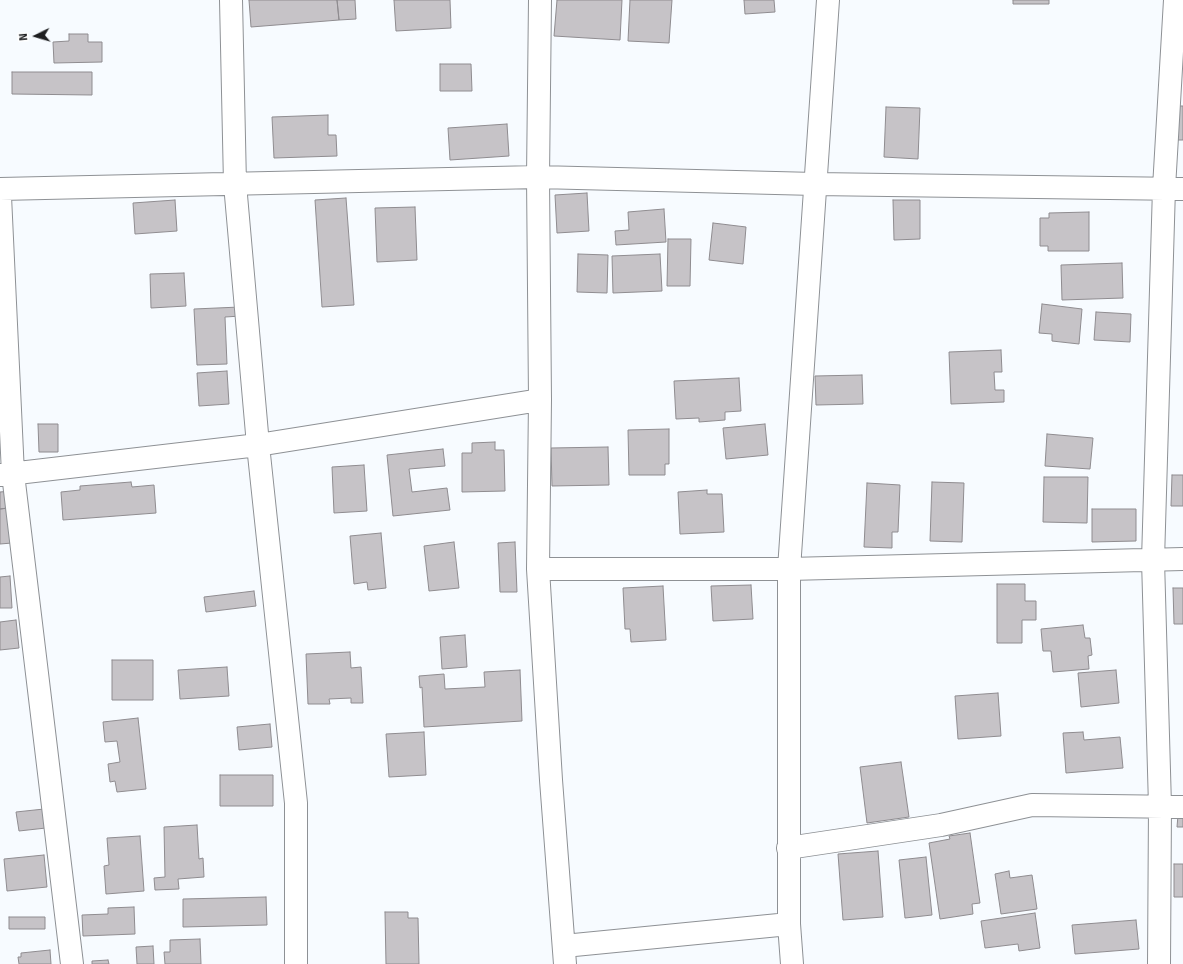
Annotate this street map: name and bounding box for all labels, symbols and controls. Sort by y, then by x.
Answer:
north arrow [16,16,56,56]
text: N [17,33,30,41]

